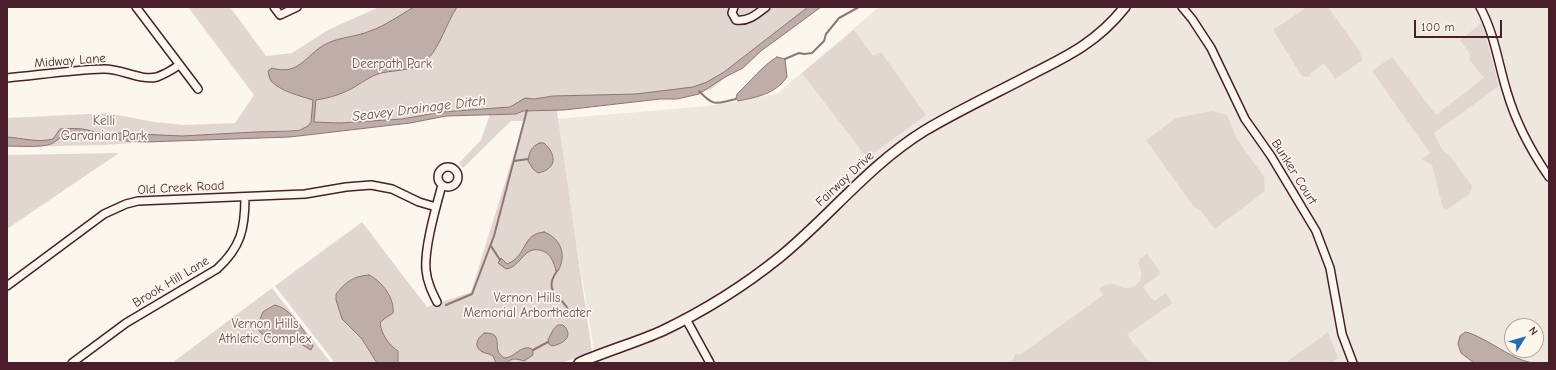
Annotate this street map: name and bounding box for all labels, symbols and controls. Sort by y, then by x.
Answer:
scale bar [1416,12,1504,38]
text: 100 m [1421,20,1454,34]
street label: Midway Lane [34,51,106,71]
park label: Deerpath Park [352,56,432,72]
water label: Seavey Drainage Ditch [351,92,487,126]
park label: Kelli Garvanian Park [61,113,147,144]
street label: Bunker Court [1268,136,1320,208]
street label: Fairway Drive [813,148,877,210]
street label: Old Creek Road [137,178,225,198]
street label: Brook Hill Lane [130,253,212,311]
park label: Vernon Hills Memorial Arbortheater [463,290,591,321]
park label: Vernon Hills Athletic Complex [219,316,311,347]
north arrow [1504,318,1544,358]
text: N [1526,324,1541,338]

